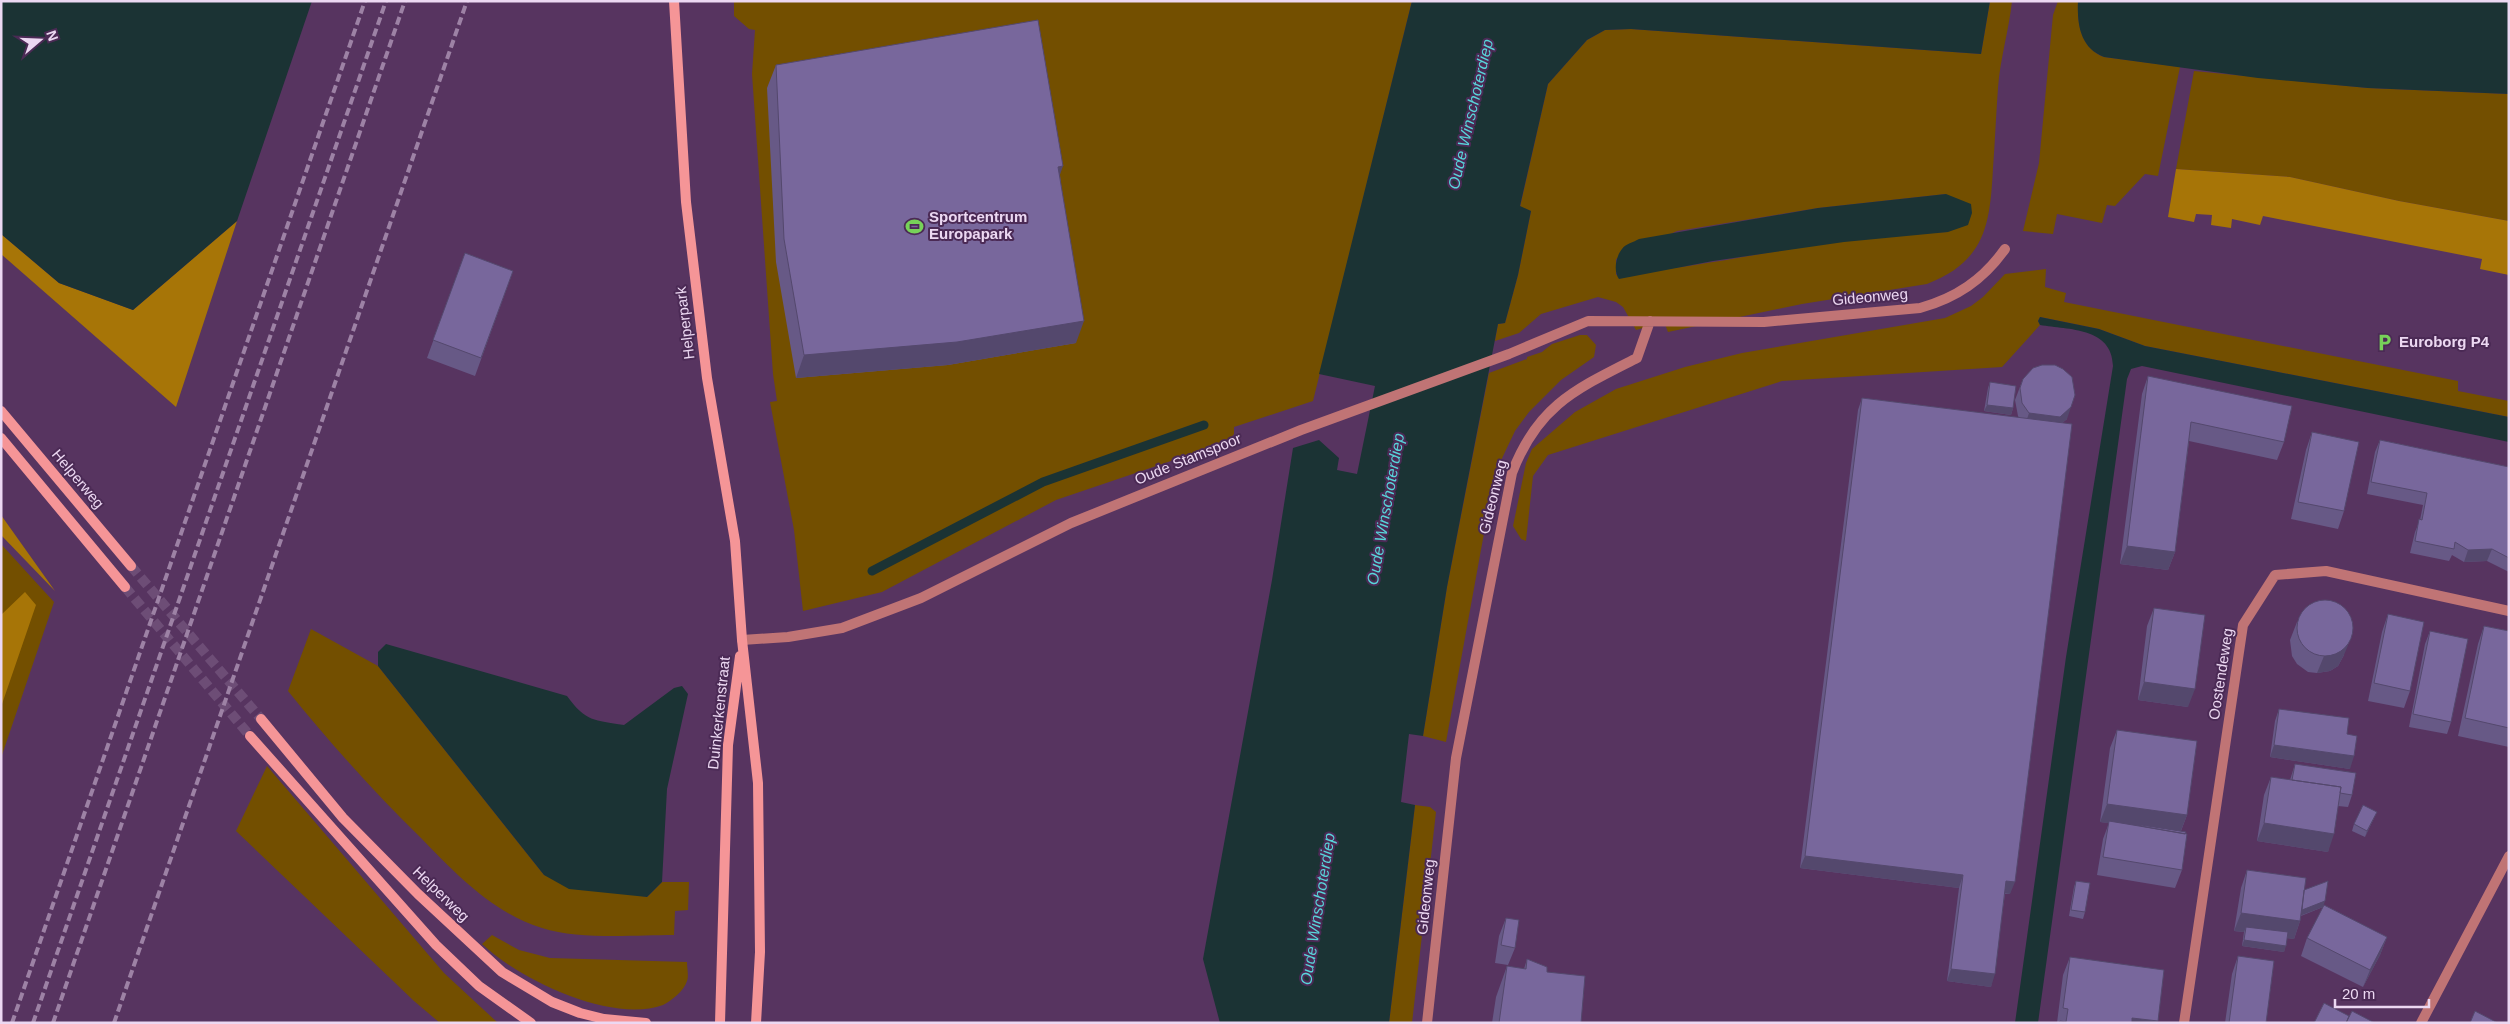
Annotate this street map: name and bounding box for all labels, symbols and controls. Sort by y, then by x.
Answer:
north arrow [15,15,65,65]
text: N [43,28,62,43]
water label: Oude Winschoterdiep [1445,37,1496,191]
place label: Sportcentrum Europapark [929,208,1027,242]
sports icon: Sportcentrum Europapark [905,216,925,236]
street label: Helperpark [672,285,697,361]
street label: Gideonweg [1831,285,1908,308]
parking icon: Euroborg P4 [2375,332,2395,352]
place label: Euroborg P4 [2399,333,2490,350]
street label: Oude Stamspoor [1132,429,1244,488]
water label: Oude Winschoterdiep [1364,432,1407,586]
street label: Helperweg [49,446,108,512]
street label: Gideonweg [1475,458,1510,536]
street label: Oostendeweg [2205,627,2236,721]
street label: Duinkerkenstraat [704,655,733,770]
water label: Oude Winschoterdiep [1297,832,1338,986]
street label: Gideonweg [1413,858,1438,936]
street label: Helperweg [410,863,473,925]
scale bar [2335,976,2429,1008]
text: 20 m [2342,985,2375,1002]

